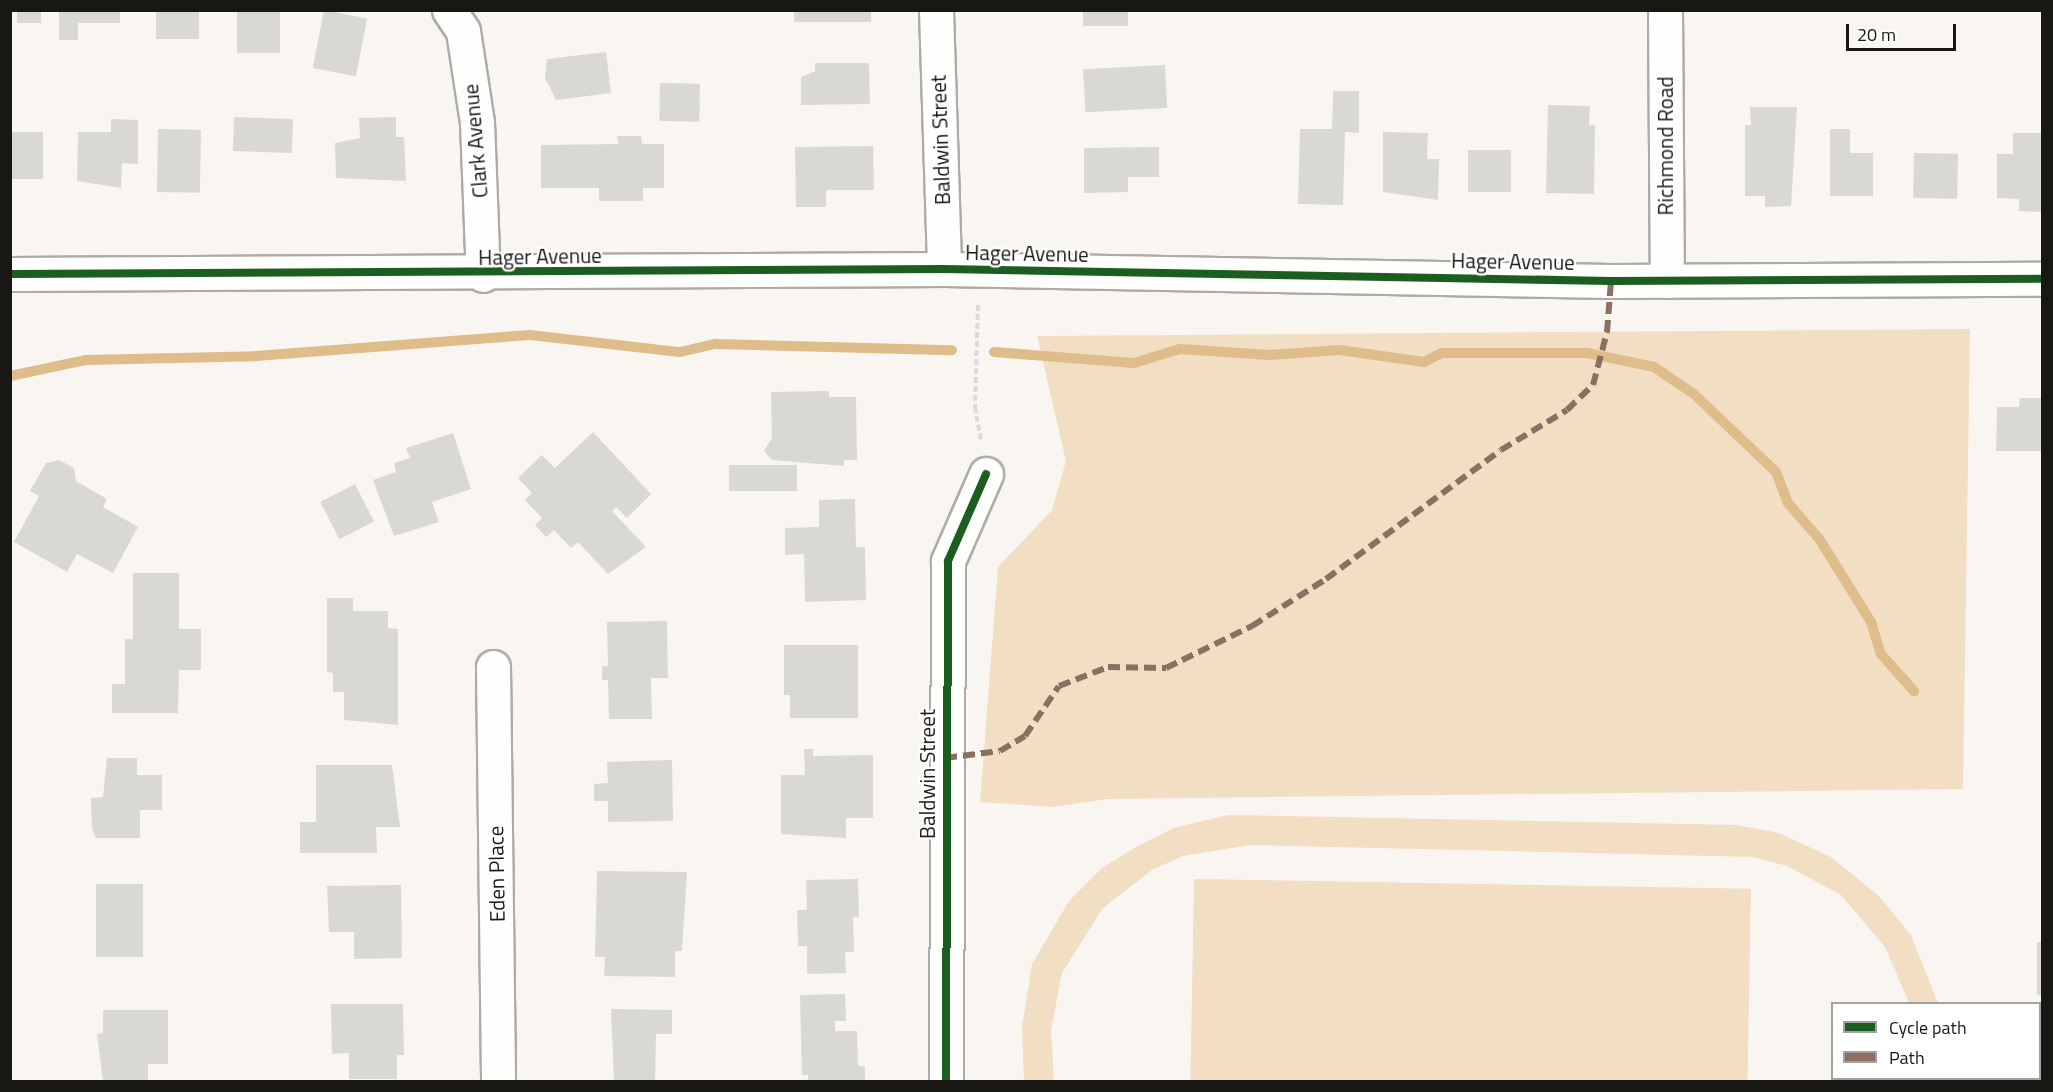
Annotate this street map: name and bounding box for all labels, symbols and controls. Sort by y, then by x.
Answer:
scale bar [1849,12,1958,50]
text: 20 m [1857,21,1896,48]
street label: Baldwin Street [925,75,955,205]
street label: Richmond Road [1652,76,1678,216]
street label: Clark Avenue [457,83,493,199]
street label: Hager Avenue [965,239,1089,267]
street label: Hager Avenue [478,242,602,270]
street label: Hager Avenue [1451,247,1575,275]
street label: Baldwin Street [914,709,940,839]
street label: Eden Place [483,826,509,922]
legend [1831,1002,2041,1080]
text: Cycle path [1889,1014,1967,1041]
text: Path [1889,1044,1925,1071]

